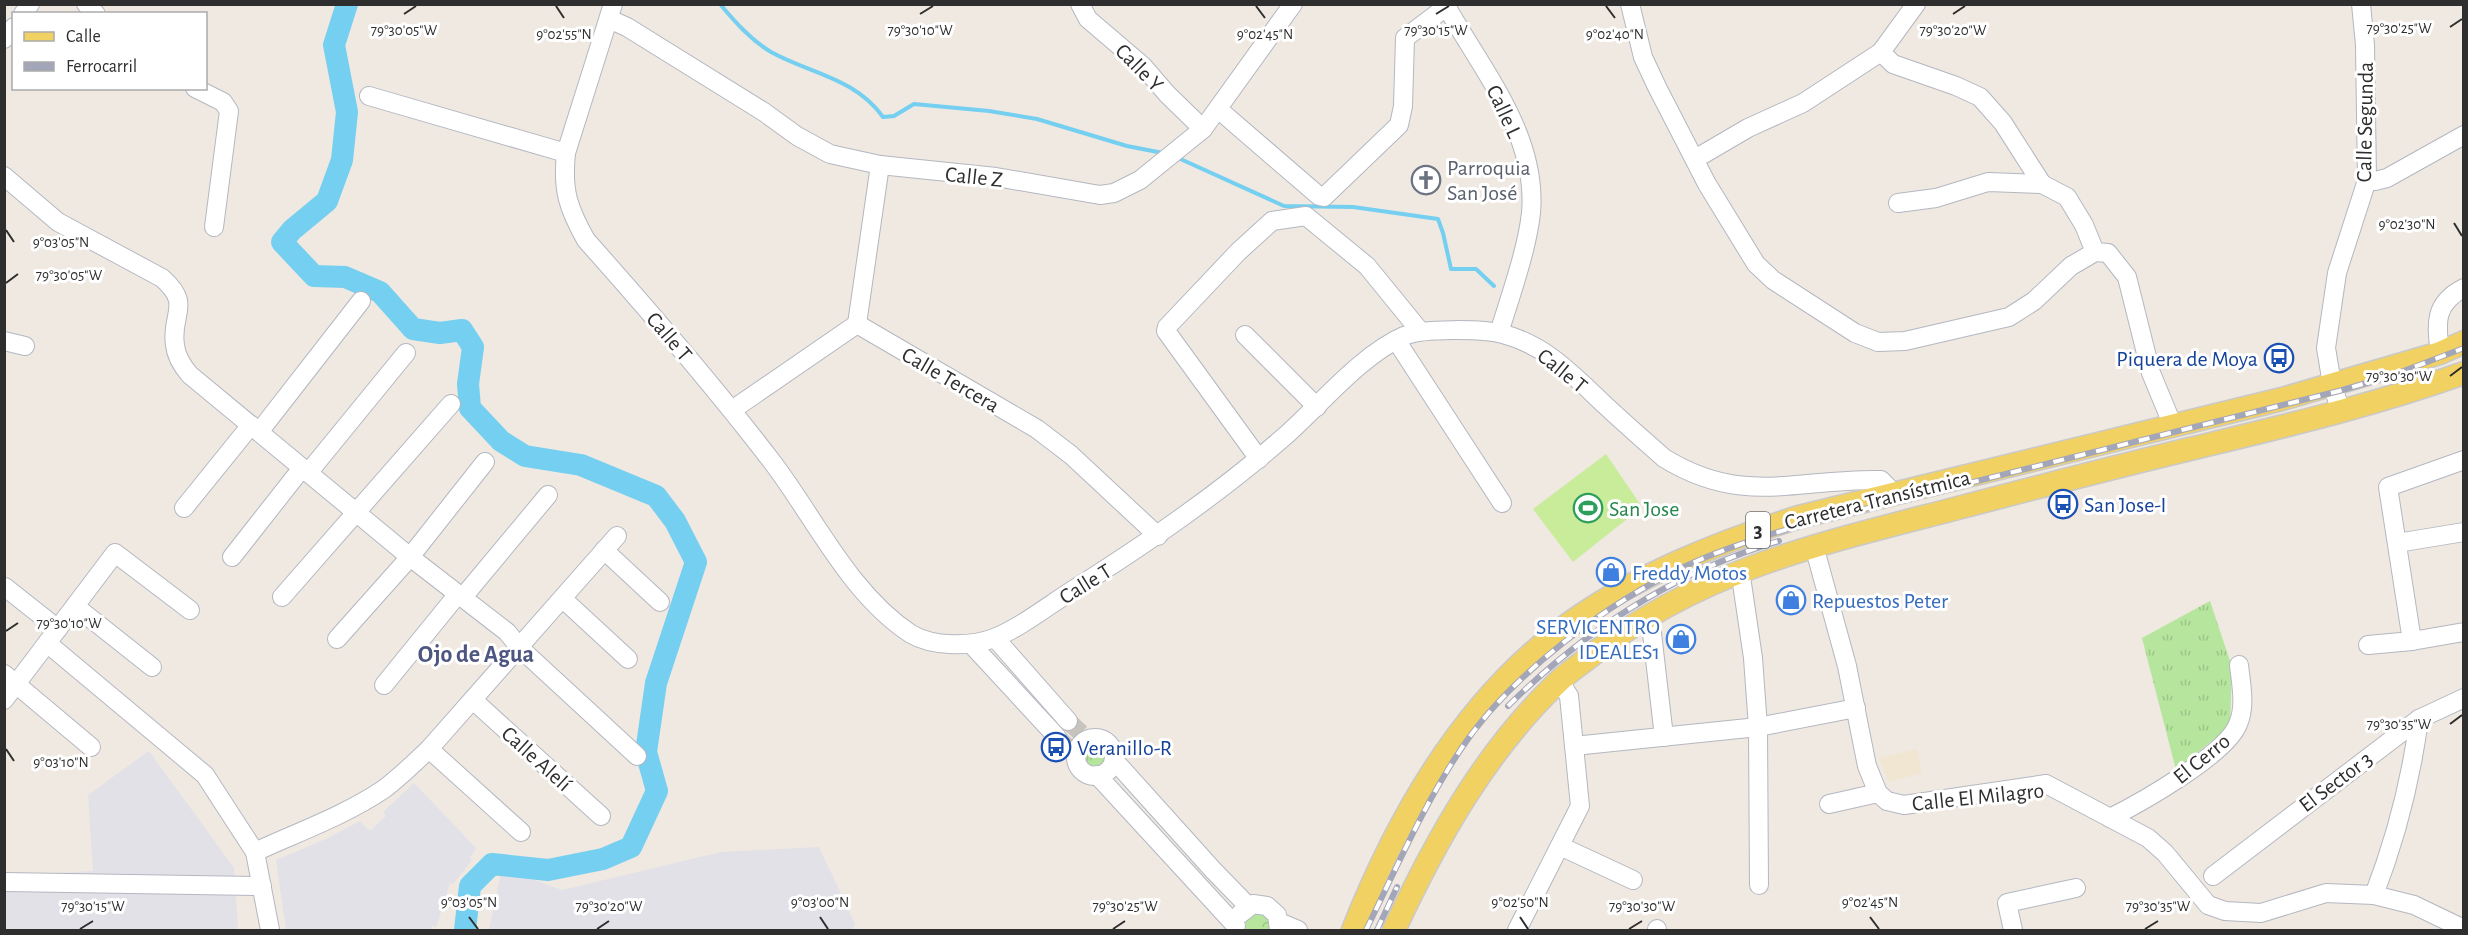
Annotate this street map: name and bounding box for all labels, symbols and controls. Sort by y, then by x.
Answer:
legend [12,12,207,90]
text: 79°30'25"W [2366,21,2432,36]
text: 79°30'05"W [371,23,438,38]
text: 79°30'10"W [887,23,953,38]
text: 79°30'15"W [1404,23,1468,38]
text: 79°30'20"W [1920,23,1987,38]
text: 9°02'55"N [536,27,592,42]
text: 9°02'45"N [1237,27,1293,42]
text: 9°02'40"N [1586,27,1644,42]
text: Calle [66,28,101,46]
street label: Calle Y [1111,39,1168,96]
text: Ferrocarril [66,58,137,76]
street label: Calle Segunda [2353,61,2377,183]
street label: Calle L [1482,82,1526,142]
place label: Parroquia San José [1447,157,1531,204]
street label: Calle Z [944,163,1004,191]
church icon: Parroquia San José [1410,164,1442,196]
text: 9°02'30"N [2378,217,2436,232]
text: 9°03'05"N [33,235,89,250]
text: 79°30'05"W [36,268,103,283]
street label: Calle T [642,308,696,366]
bus stop icon: Piquera de Moya [2263,342,2295,374]
street label: Calle Tercera [898,343,1003,417]
street label: Calle T [1533,344,1592,397]
place label: Piquera de Moya [2116,348,2258,370]
text: 79°30'30"W [2366,369,2433,384]
street label: Carretera Transístmica [1782,466,1972,534]
bus stop icon: San Jose-I [2047,488,2079,520]
sports icon: San Jose [1572,492,1604,524]
place label: San Jose-I [2084,494,2166,516]
place label: San Jose [1609,498,1679,520]
road number: 3 [1746,512,1770,548]
shop icon: Freddy Motos [1595,556,1627,588]
street label: Calle T [1056,559,1116,608]
place label: Freddy Motos [1632,562,1747,584]
shop icon: Repuestos Peter [1775,584,1807,616]
place label: Repuestos Peter [1812,590,1948,612]
text: 79°30'10"W [36,616,102,631]
place label: SERVICENTRO IDEALES1 [1536,616,1660,663]
shop icon: SERVICENTRO IDEALES1 [1665,623,1697,655]
district label: Ojo de Agua [418,643,534,667]
text: 79°30'35"W [2367,717,2432,732]
street label: Calle Alelí [497,722,576,796]
street label: El Cerro [2169,730,2234,788]
bus stop icon: Veranillo-R [1040,731,1072,763]
place label: Veranillo-R [1077,737,1172,759]
street label: El Sector 3 [2295,747,2376,816]
text: 9°03'10"N [33,755,89,770]
street label: Calle El Milagro [1911,779,2045,815]
text: 9°03'05"N [441,895,497,910]
text: 9°03'00"N [791,895,849,910]
text: 9°02'50"N [1491,895,1549,910]
text: 9°02'45"N [1842,895,1898,910]
text: 79°30'15"W [61,899,125,914]
text: 79°30'20"W [576,899,643,914]
text: 79°30'25"W [1092,899,1158,914]
text: 79°30'30"W [1609,899,1676,914]
text: 79°30'35"W [2126,899,2191,914]

